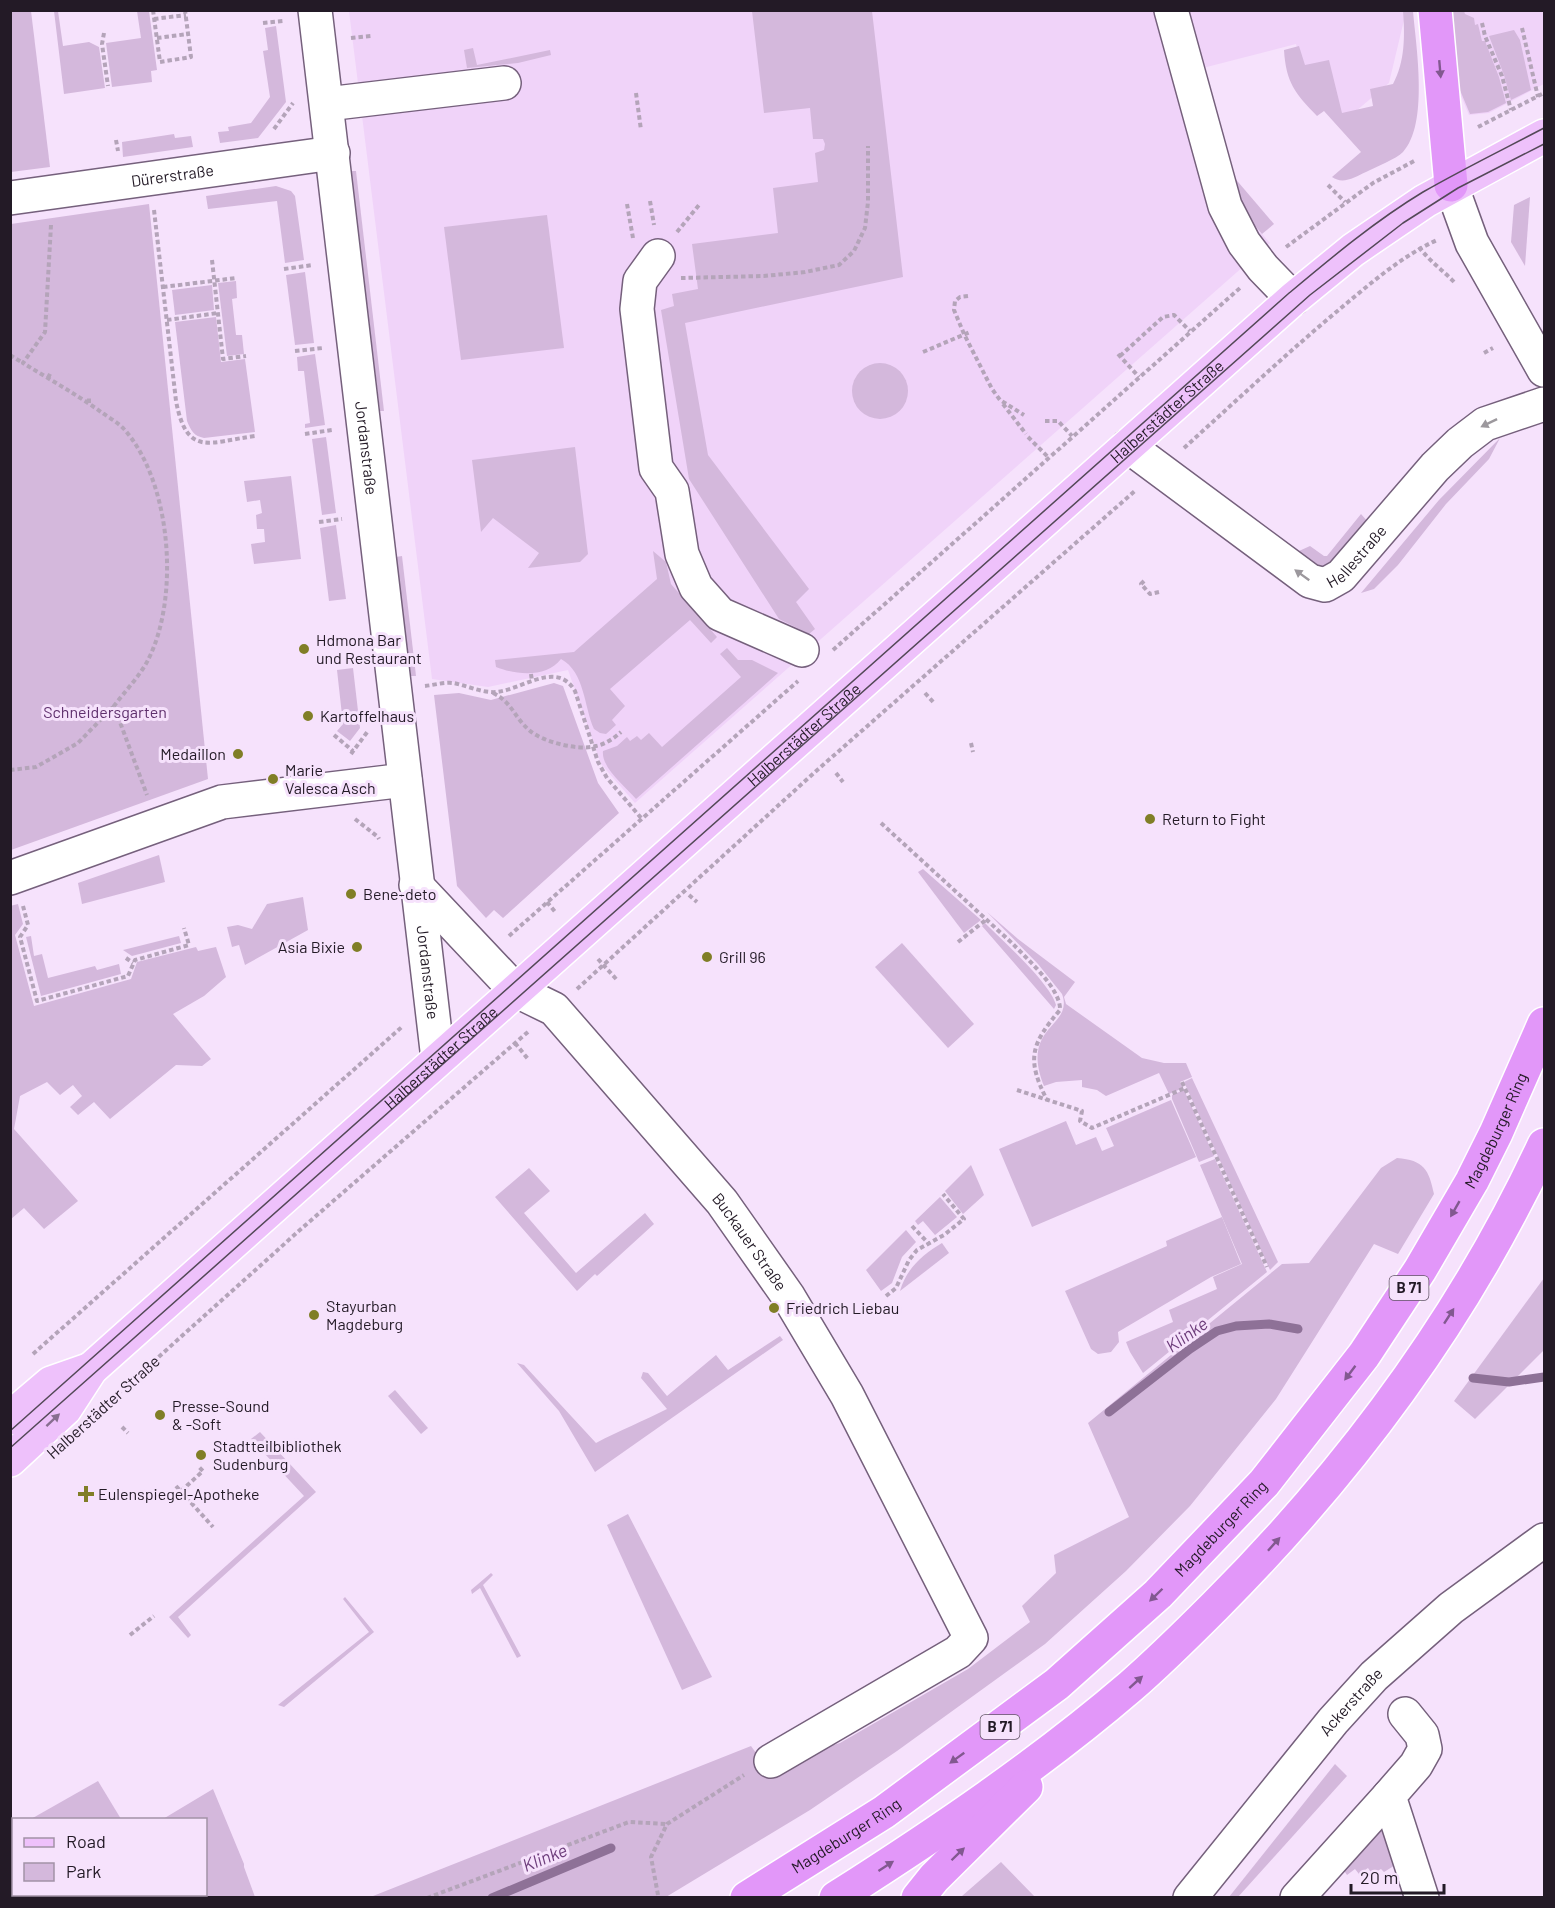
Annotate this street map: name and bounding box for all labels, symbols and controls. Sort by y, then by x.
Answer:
one-way arrow [1435,59,1445,78]
street label: Dürerstraße [130,160,215,190]
street label: Halberstädter Straße [1106,356,1227,466]
street label: Jordanstraße [352,400,382,496]
one-way arrow [1481,419,1498,428]
street label: Hellestraße [1323,521,1390,591]
one-way arrow [1295,569,1311,581]
place label: Hdmona Bar und Restaurant [316,630,422,667]
marker: Hdmona Bar und Restaurant [297,642,311,656]
street label: Halberstädter Straße [743,679,864,790]
park label: Schneidersgarten [43,702,167,721]
place label: Kartoffelhaus [320,706,414,725]
marker: Kartoffelhaus [301,709,315,723]
place label: Medaillon [160,744,226,763]
marker: Medaillon [231,747,245,761]
place label: Marie Valesca Asch [285,760,376,797]
marker: Marie Valesca Asch [266,772,280,786]
place label: Return to Fight [1162,809,1266,828]
marker: Return to Fight [1143,812,1157,826]
place label: Bene-deto [363,884,436,903]
marker: Bene-deto [344,887,358,901]
street label: Jordanstraße [413,924,443,1020]
place label: Asia Bixie [278,937,345,956]
marker: Asia Bixie [350,940,364,954]
place label: Grill 96 [719,947,766,966]
marker: Grill 96 [700,950,714,964]
street label: Halberstädter Straße [380,1002,501,1113]
street label: Magdeburger Ring [1460,1069,1530,1191]
street label: Buckauer Straße [709,1188,791,1294]
one-way arrow [1450,1201,1461,1217]
road number: B 71 [1390,1276,1428,1300]
place label: Stayurban Magdeburg [326,1296,403,1333]
place label: Friedrich Liebau [786,1298,899,1317]
marker: Friedrich Liebau [767,1301,781,1315]
marker: Stayurban Magdeburg [307,1308,321,1322]
one-way arrow [1444,1308,1455,1324]
water label: Klinke [1161,1312,1212,1356]
street label: Halberstädter Straße [42,1351,163,1462]
one-way arrow [1344,1365,1357,1381]
place label: Presse-Sound & -Soft [172,1396,269,1433]
marker: Presse-Sound & -Soft [153,1408,167,1422]
one-way arrow [46,1413,61,1427]
place label: Stadtteilbibliothek Sudenburg [213,1436,342,1473]
marker: Stadtteilbibliothek Sudenburg [194,1448,208,1462]
street label: Magdeburger Ring [1170,1476,1271,1580]
place label: Eulenspiegel-Apotheke [98,1484,259,1503]
marker: Eulenspiegel-Apotheke [79,1487,93,1501]
one-way arrow [1267,1537,1280,1552]
one-way arrow [1149,1588,1164,1602]
street label: Ackerstraße [1315,1663,1386,1739]
one-way arrow [1128,1675,1143,1689]
road number: B 71 [980,1715,1020,1739]
one-way arrow [949,1752,965,1764]
street label: Magdeburger Ring [788,1793,904,1877]
legend [12,1818,207,1896]
text: Road [66,1830,106,1852]
water label: Klinke [519,1838,570,1876]
one-way arrow [950,1848,964,1862]
scale bar [1351,1857,1444,1895]
text: Park [66,1860,101,1882]
one-way arrow [878,1861,894,1872]
text: 20 m [1360,1866,1398,1888]

